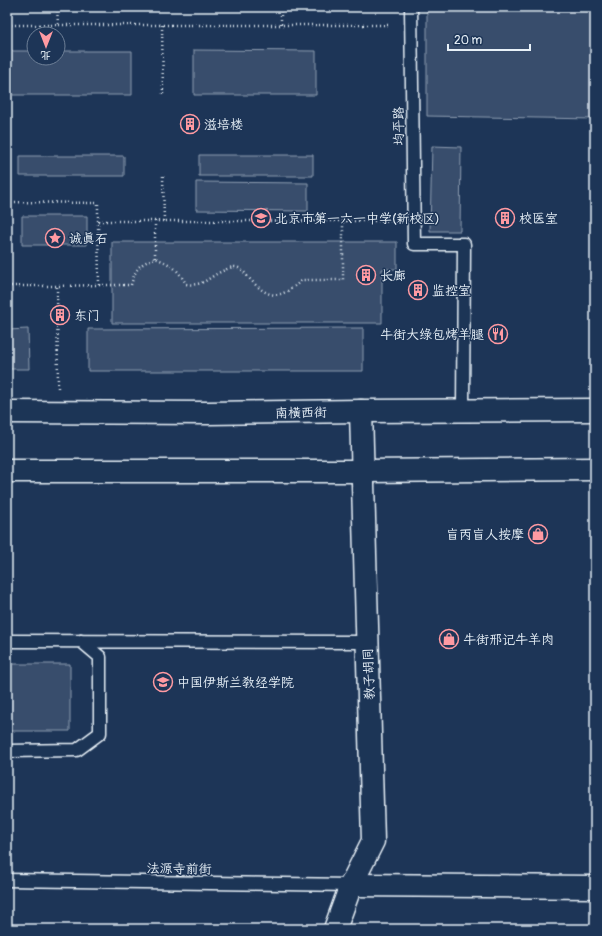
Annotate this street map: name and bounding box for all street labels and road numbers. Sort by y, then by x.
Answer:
street label: 均平路 [391,106,407,146]
street label: 南横西街 [275,405,327,421]
street label: 教子胡同 [360,648,378,700]
street label: 法源寺前街 [146,860,212,878]

